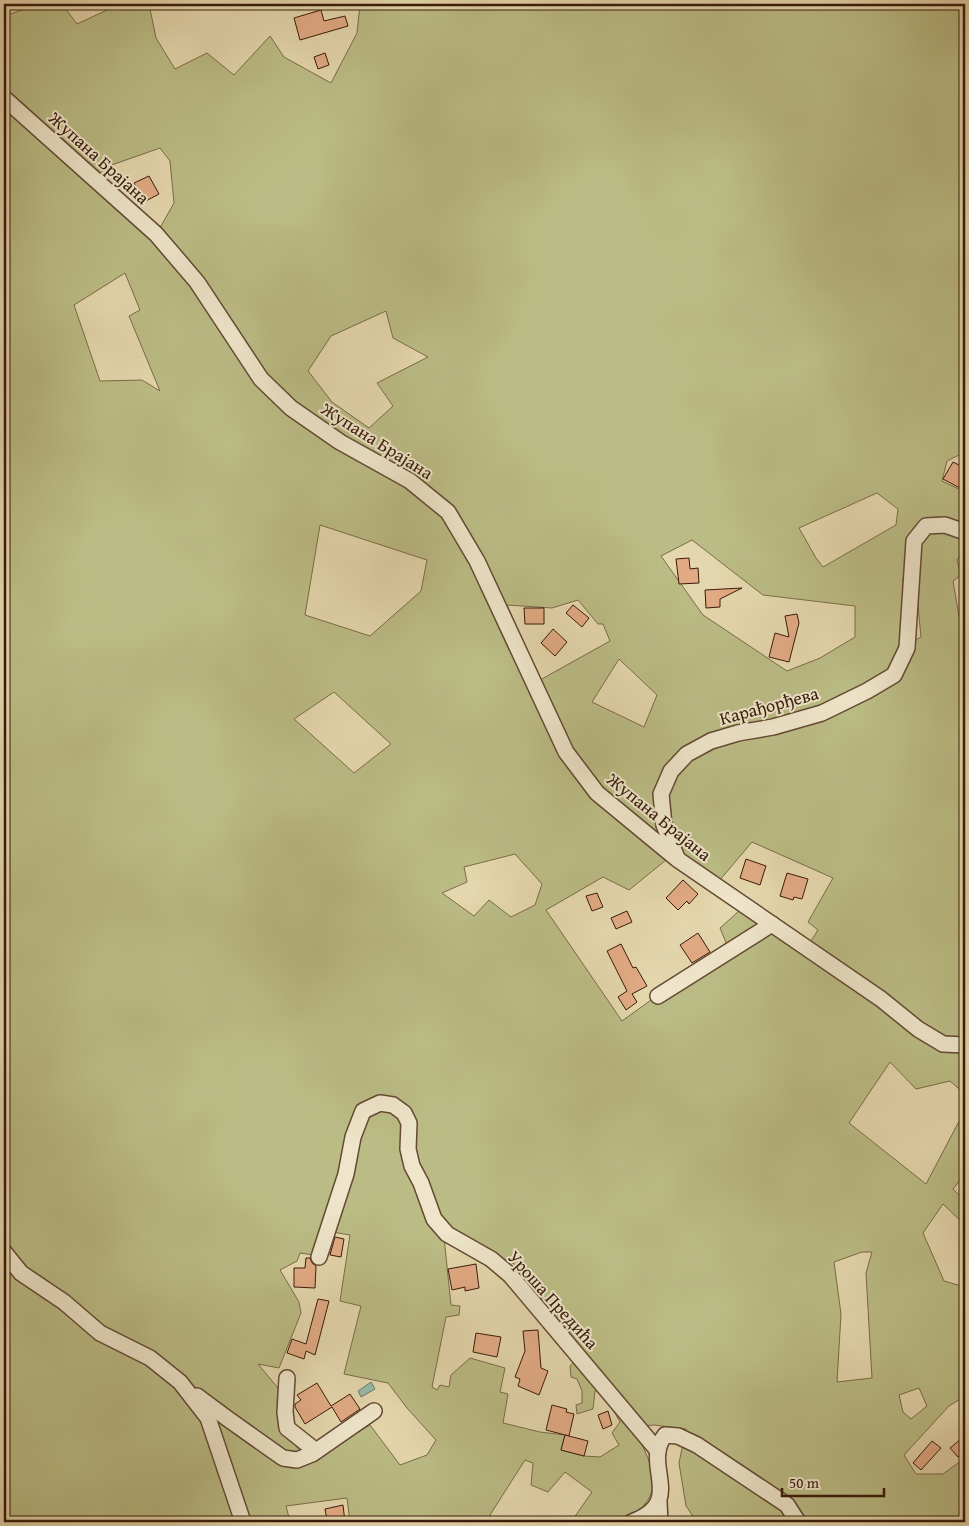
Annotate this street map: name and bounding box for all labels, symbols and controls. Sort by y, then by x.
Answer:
street label: Жупана Брајана [42,104,156,211]
street label: Жупана Брајана [315,395,439,486]
street label: Карађорђева [716,679,822,732]
street label: Жупана Брајана [600,765,718,868]
street label: Уроша Предића [502,1244,605,1355]
scale bar [782,1466,884,1498]
text: 50 m [789,1472,820,1493]

